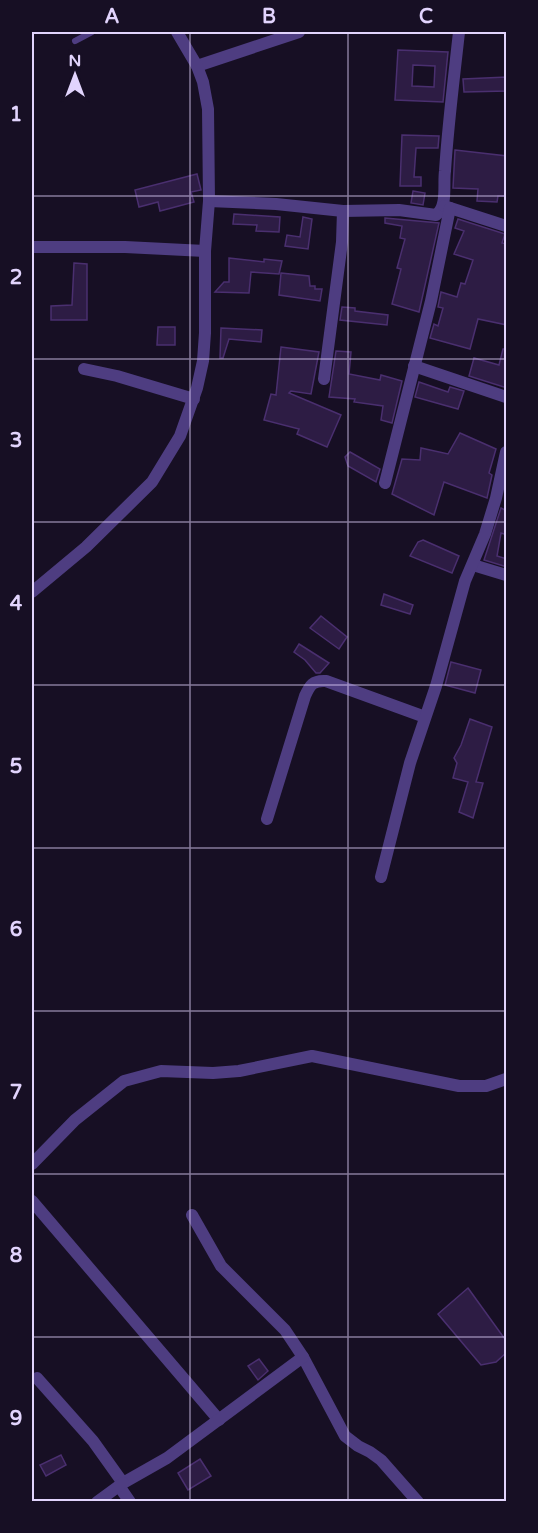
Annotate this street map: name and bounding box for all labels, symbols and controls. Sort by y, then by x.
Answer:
text: A [105,5,120,29]
text: B [262,5,276,29]
text: C [419,5,433,29]
north arrow [45,45,105,105]
text: N [69,51,81,71]
text: 1 [10,103,22,127]
text: 2 [10,266,22,290]
text: 3 [10,429,22,453]
text: 4 [10,592,23,616]
text: 5 [10,755,22,779]
text: 6 [10,918,22,942]
text: 7 [10,1081,22,1105]
text: 8 [10,1244,22,1268]
text: 9 [10,1407,22,1431]

